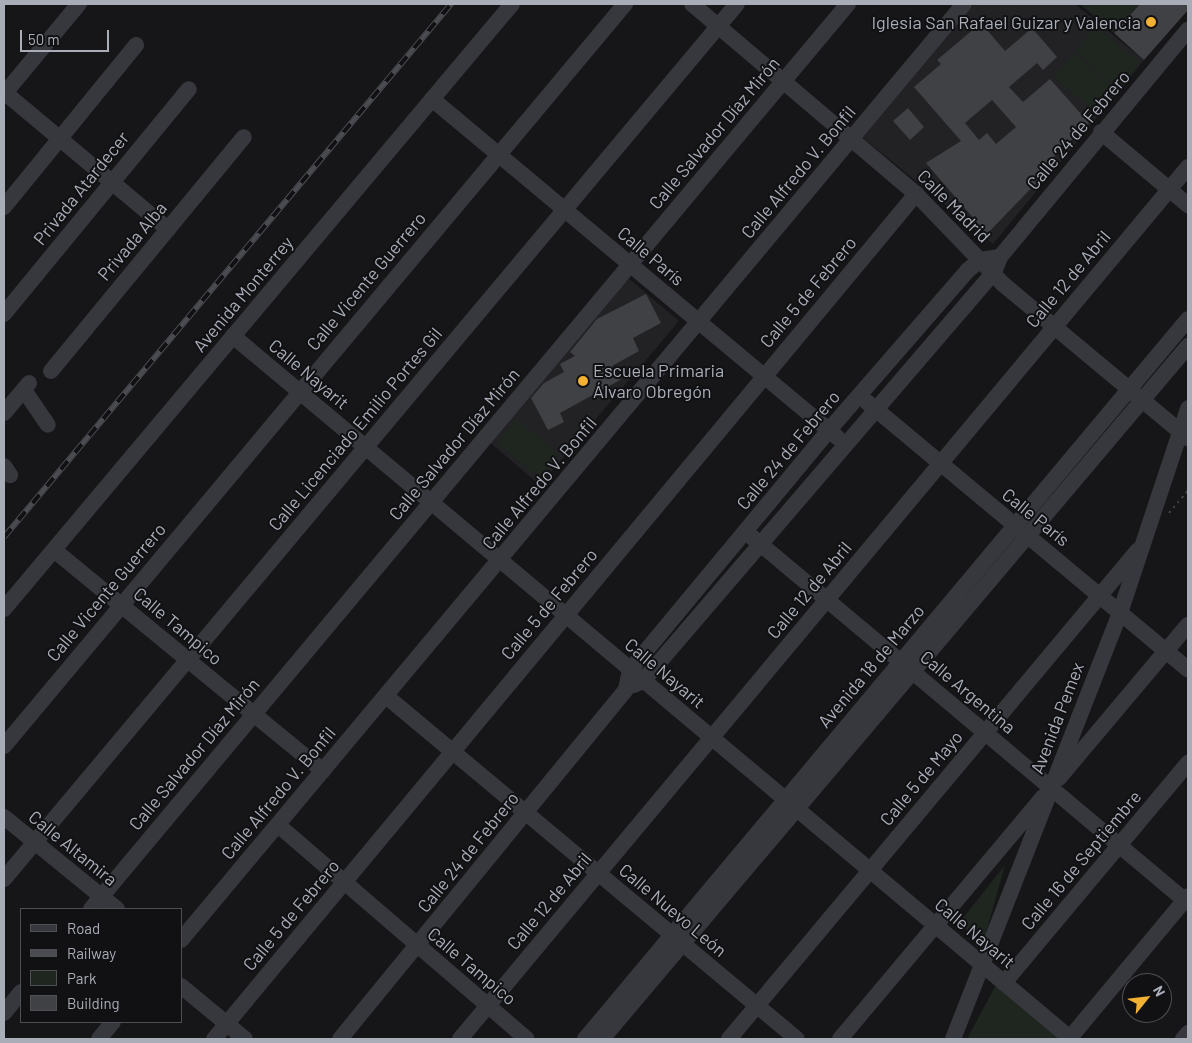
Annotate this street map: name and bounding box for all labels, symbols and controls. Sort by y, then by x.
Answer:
place label: Iglesia San Rafael Guizar y Valencia [871,11,1141,33]
marker: Iglesia San Rafael Guizar y Valencia [1145,16,1157,28]
scale bar [22,20,111,52]
text: 50 m [28,30,60,48]
street label: Calle Salvador Díaz Mirón [644,53,784,213]
street label: Calle 24 de Febrero [1022,66,1134,194]
street label: Calle Alfredo V. Bonfil [736,101,860,243]
street label: Privada Atardecer [29,127,133,249]
street label: Calle Madrid [913,165,995,247]
street label: Privada Alba [93,197,171,285]
street label: Calle Vicente Guerrero [302,207,430,355]
street label: Calle París [613,222,689,290]
street label: Calle 12 de Abril [1021,226,1115,332]
street label: Avenida Monterrey [188,232,298,356]
street label: Calle 5 de Febrero [755,232,861,352]
street label: Calle Licenciado Emilio Portes Gil [264,323,446,535]
street label: Calle Nayarit [265,334,353,414]
place label: Escuela Primaria Álvaro Obregón [593,360,724,402]
street label: Calle Salvador Díaz Mirón [384,364,524,524]
marker: Escuela Primaria Álvaro Obregón [577,375,589,387]
street label: Calle 24 de Febrero [732,386,844,514]
street label: Calle Alfredo V. Bonfil [477,412,601,554]
street label: Calle París [998,483,1074,551]
street label: Calle Vicente Guerrero [42,518,170,666]
street label: Calle 12 de Abril [762,537,856,643]
street label: Calle 5 de Febrero [496,544,602,664]
street label: Calle Tampico [129,583,227,669]
street label: Avenida 18 de Marzo [813,600,929,732]
street label: Calle Nayarit [621,633,709,713]
street label: Calle Argentina [916,646,1020,738]
street label: Avenida Pemex [1026,659,1088,777]
street label: Calle Salvador Díaz Mirón [124,674,264,834]
street label: Calle Alfredo V. Bonfil [216,722,340,864]
street label: Calle 5 de Mayo [875,726,967,830]
street label: Calle 16 de Septiembre [1016,786,1146,934]
street label: Calle 24 de Febrero [413,787,523,917]
street label: Calle Altamira [24,806,122,890]
street label: Calle 12 de Abril [502,848,596,954]
street label: Calle 5 de Febrero [238,855,344,975]
street label: Calle Nuevo León [615,859,731,961]
street label: Calle Nayarit [931,893,1019,973]
legend [20,908,182,1023]
text: Road [67,919,100,937]
street label: Calle Tampico [423,923,521,1009]
text: Railway [67,944,116,962]
text: Park [67,969,96,987]
north arrow [1122,973,1172,1023]
text: N [1150,983,1169,999]
text: Building [67,994,120,1012]

